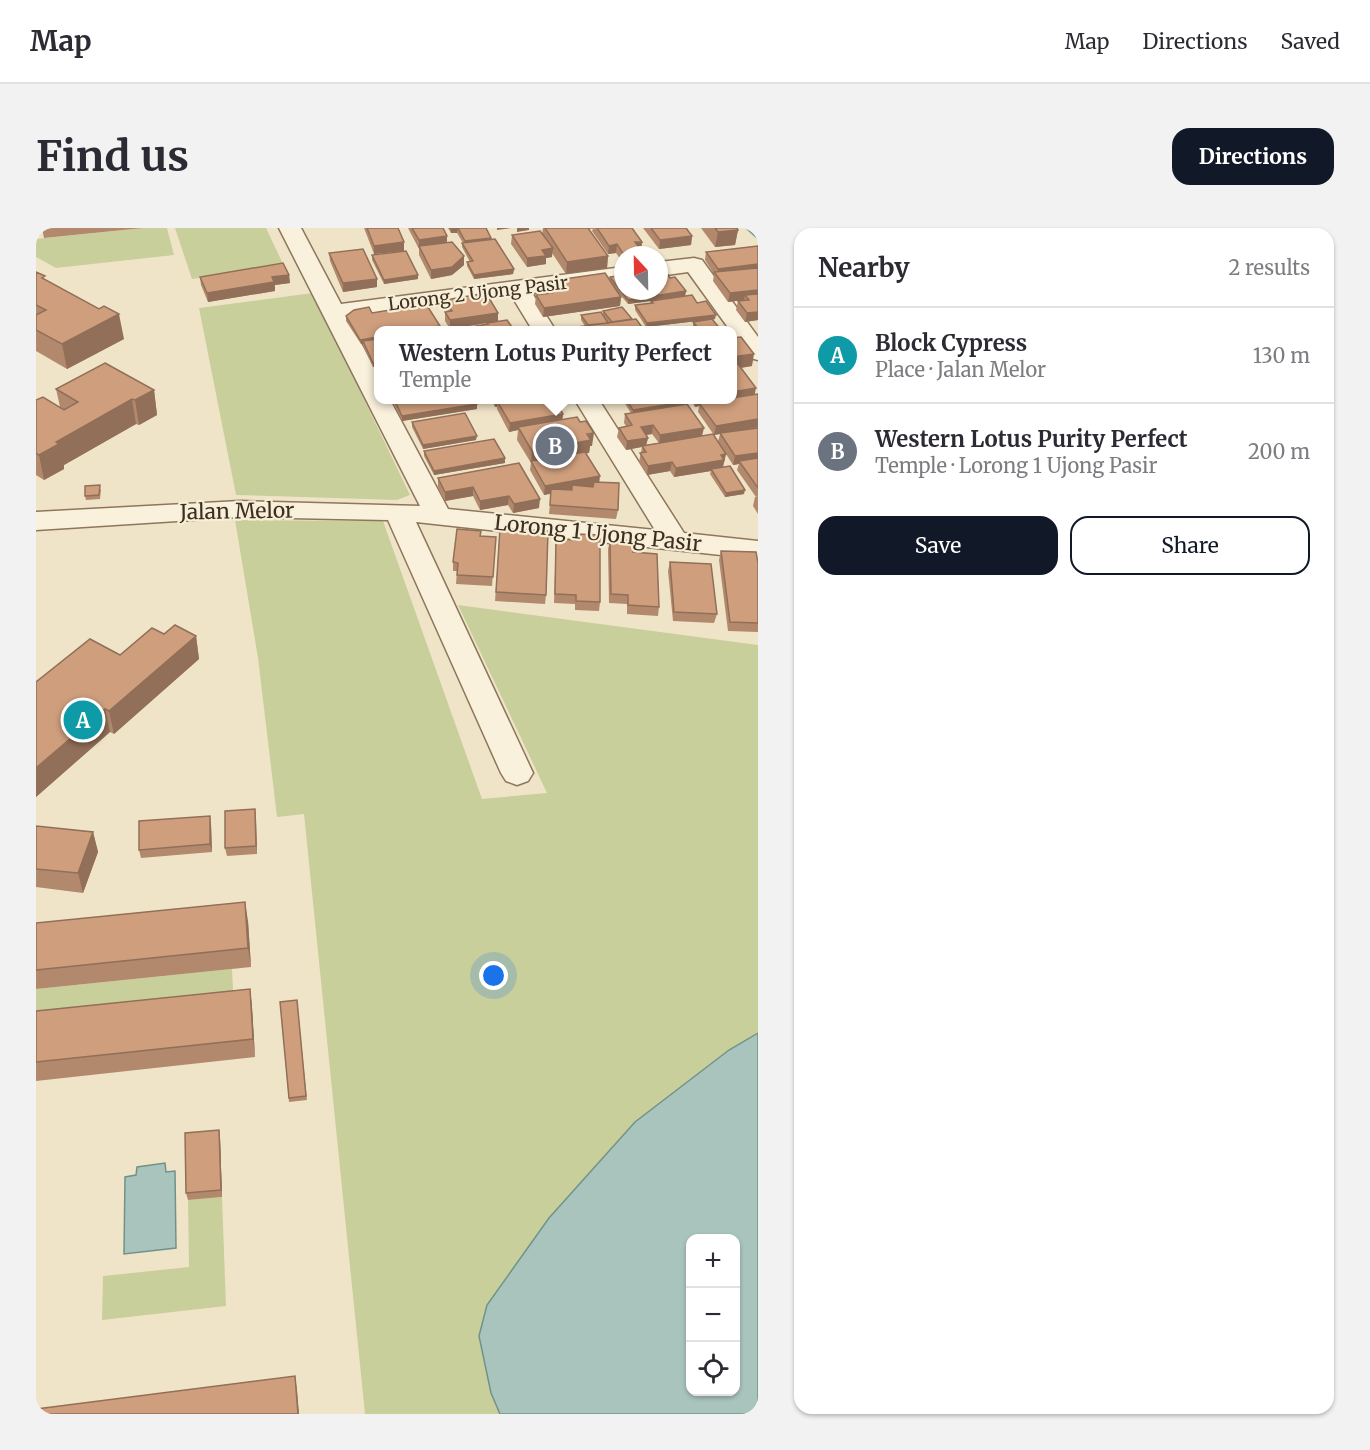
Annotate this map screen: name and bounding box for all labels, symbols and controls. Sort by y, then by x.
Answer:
text: Map [30,23,92,59]
text: Map [1065,28,1109,55]
text: Directions [1142,28,1247,55]
text: Saved [1280,28,1340,55]
button: Directions [1172,128,1334,185]
text: Find us [36,130,189,182]
north arrow [614,246,668,300]
text: Nearby [818,251,910,284]
text: 2 results [1228,255,1310,280]
street label: Lorong 2 Ujong Pasir [387,271,569,315]
popup [374,326,737,404]
text: Block Cypress [875,329,1027,357]
text: Western Lotus Purity Perfect [399,339,712,367]
text: A [830,343,845,368]
text: 130 m [1253,343,1310,368]
text: Place · Jalan Melor [875,357,1046,382]
text: Temple [399,367,471,392]
pin: B [536,424,574,468]
text: Western Lotus Purity Perfect [875,425,1188,453]
text: B [831,439,844,464]
text: 200 m [1248,439,1310,464]
text: Temple · Lorong 1 Ujong Pasir [875,453,1157,478]
street label: Jalan Melor [178,497,295,526]
street label: Lorong 1 Ujong Pasir [493,509,703,557]
button: Save [818,516,1058,575]
button: Share [1070,516,1310,575]
pin: A [64,698,102,742]
your location [479,961,508,990]
map controls [686,1234,740,1396]
button: + [686,1234,740,1288]
button: − [686,1288,740,1342]
button: locate [686,1342,740,1396]

